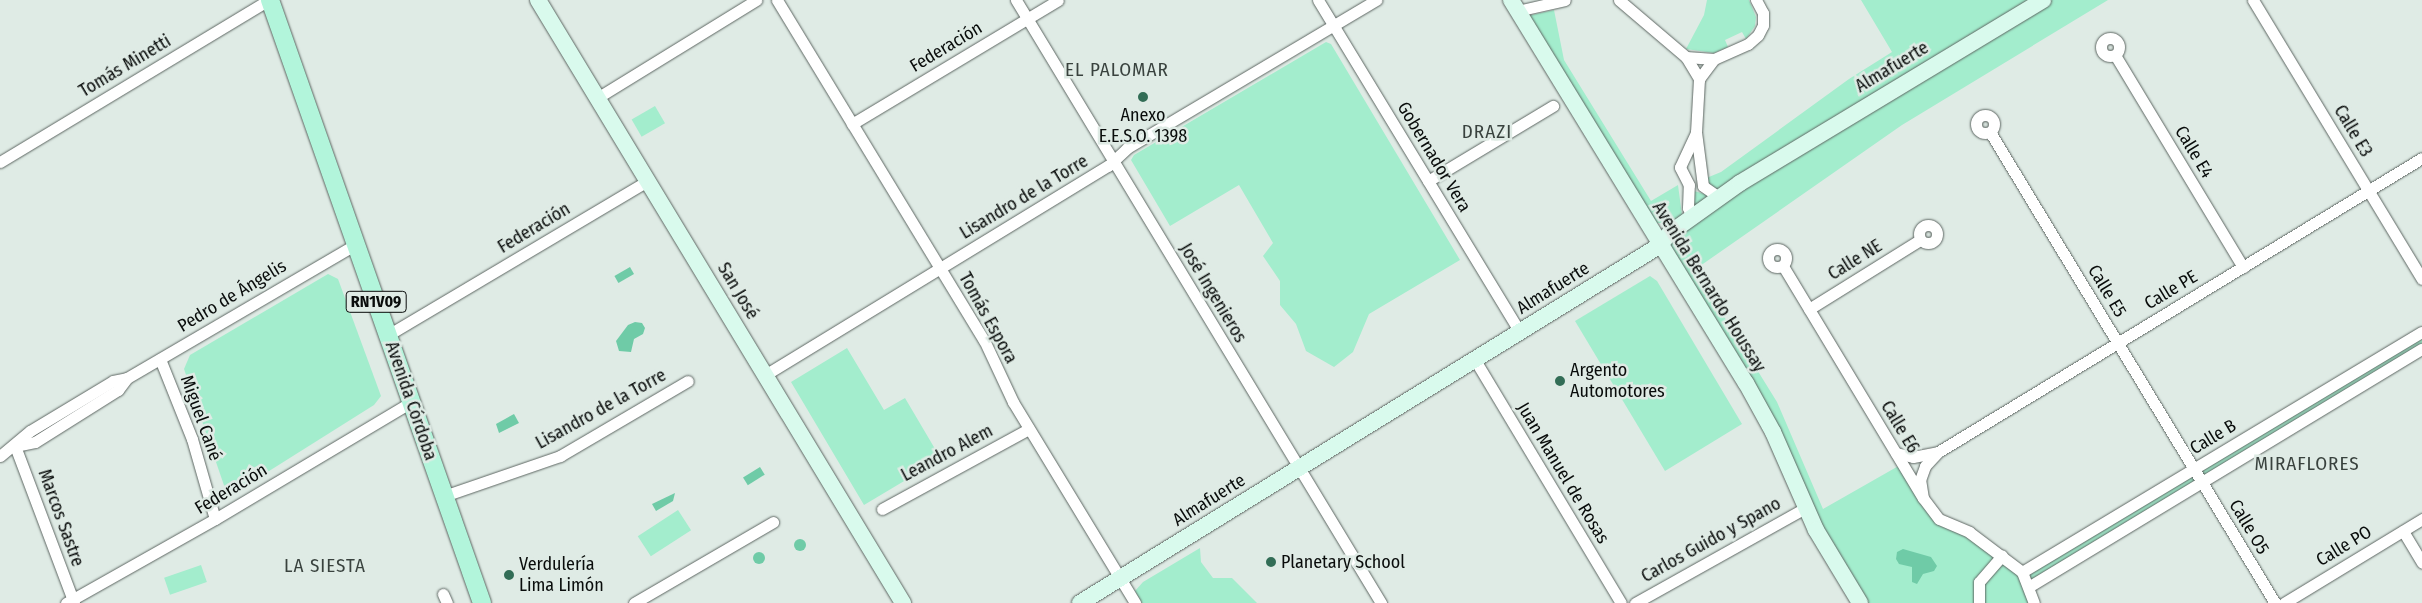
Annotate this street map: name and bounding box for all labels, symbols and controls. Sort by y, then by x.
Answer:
street label: Federación [906,17,986,77]
street label: Tomás Minetti [75,30,175,102]
street label: Almafuerte [1852,37,1932,97]
district label: EL PALOMAR [1064,59,1170,81]
marker: Anexo E.E.S.O. 1398 [1137,91,1149,103]
street label: Gobernador Vera [1393,98,1475,216]
street label: Calle E3 [2329,101,2377,161]
place label: Anexo E.E.S.O. 1398 [1099,105,1187,148]
district label: DRAZI [1461,121,1513,143]
street label: Calle E4 [2170,122,2218,182]
street label: Lisandro de la Torre [956,150,1092,244]
street label: Federación [494,198,574,258]
street label: Avenida Bernardo Houssay [1648,198,1770,376]
street label: Calle NE [1824,235,1886,285]
street label: José Ingenieros [1175,239,1251,347]
street label: Pedro de Ángelis [174,255,290,337]
street label: Almafuerte [1513,257,1593,319]
street label: San José [713,259,763,323]
street label: Calle E5 [2083,261,2131,321]
street label: Calle PE [2141,266,2201,314]
street label: Tomás Espora [954,269,1022,367]
road number: RN1V09 [345,288,407,316]
street label: Avenida Córdoba [381,339,441,463]
place label: Argento Automotores [1570,360,1665,402]
street label: Lisandro de la Torre [532,364,670,454]
street label: Miguel Cané [176,372,226,464]
marker: Argento Automotores [1554,375,1566,387]
street label: Calle E6 [1876,397,1924,457]
street label: Juan Manuel de Rosas [1512,398,1614,548]
street label: Calle B [2186,415,2240,459]
street label: Leandro Alem [898,420,996,486]
district label: MIRAFLORES [2253,453,2361,475]
street label: Federación [191,459,271,519]
street label: Marcos Sastre [33,466,89,570]
street label: Almafuerte [1169,469,1249,531]
street label: Carlos Guido y Spano [1638,493,1784,587]
street label: Calle O5 [2224,496,2274,558]
street label: Calle PO [2312,521,2376,571]
place label: Planetary School [1281,551,1405,573]
place label: Verdulería Lima Limón [519,554,604,596]
district label: LA SIESTA [283,555,367,577]
marker: Planetary School [1265,556,1277,568]
marker: Verdulería Lima Limón [503,569,515,581]

